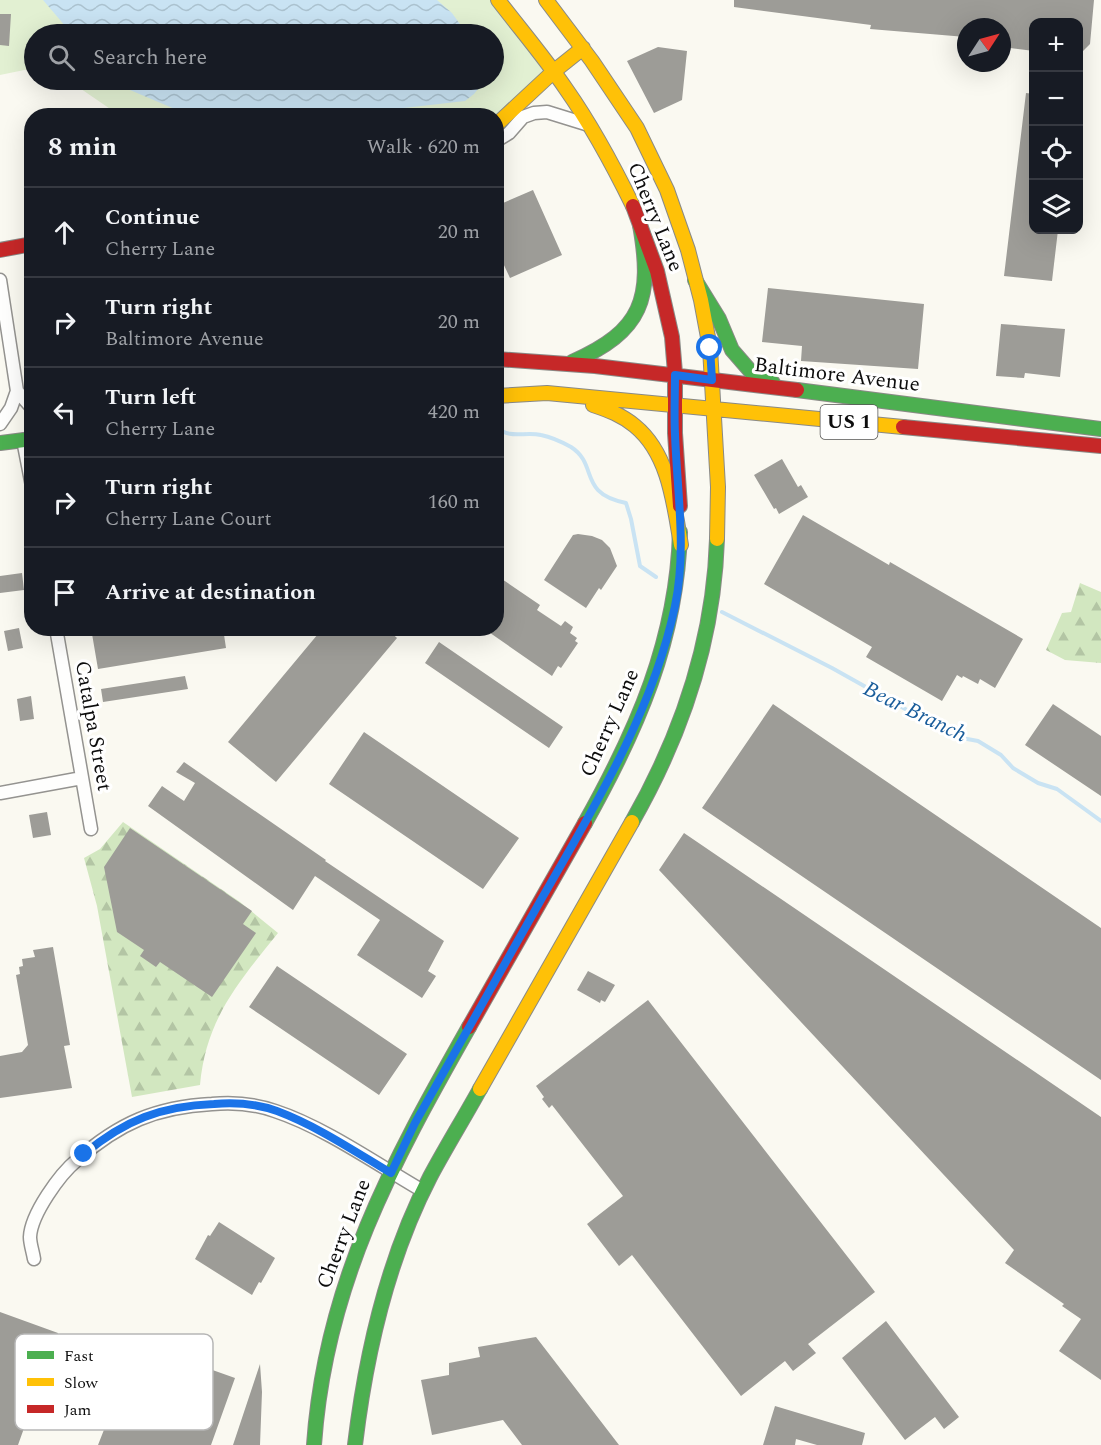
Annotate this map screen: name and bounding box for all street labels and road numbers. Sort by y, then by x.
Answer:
street label: Cherry Lane [619,157,691,277]
street label: Baltimore Avenue [752,349,922,401]
road number: US 1 [820,405,878,439]
street label: Catalpa Street [66,658,120,794]
street label: Cherry Lane [572,664,648,782]
street label: Cherry Lane [308,1174,380,1294]

